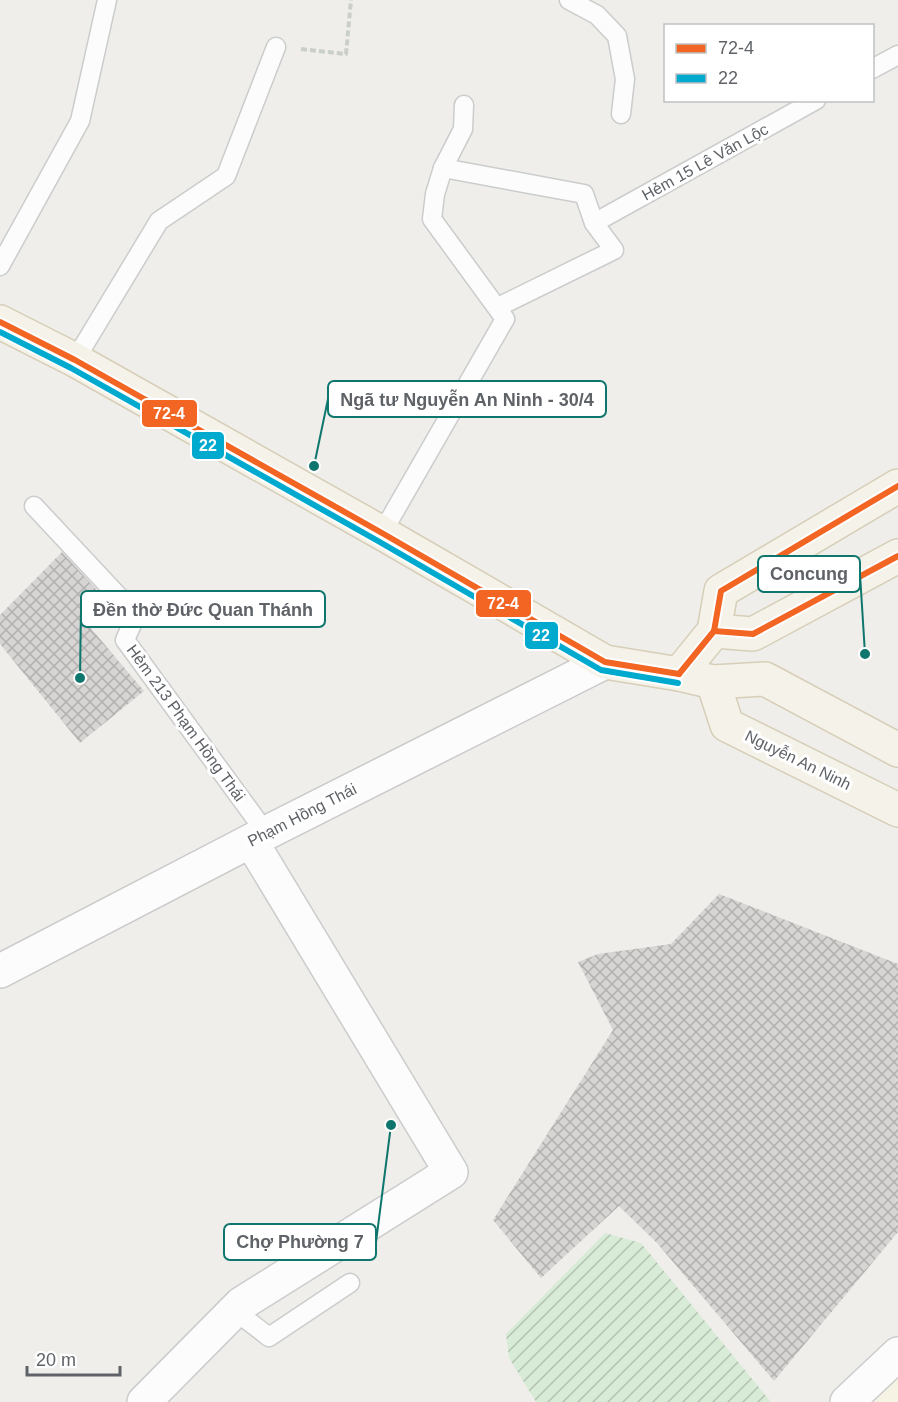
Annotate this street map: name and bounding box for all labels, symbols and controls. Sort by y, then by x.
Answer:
legend [664,24,874,102]
text: 72-4 [718,38,754,58]
text: 22 [718,68,738,88]
street label: Hẻm 15 Lê Văn Lộc [639,120,771,204]
callout: Ngã tư Nguyễn An Ninh - 30/4 [328,381,606,417]
text: Ngã tư Nguyễn An Ninh - 30/4 [340,389,594,410]
line badge: 72-4 [141,399,198,428]
text: 72-4 [153,405,185,422]
line badge: 22 [191,431,225,460]
text: 22 [199,437,217,454]
callout: Concung [758,556,860,592]
text: Concung [770,564,848,584]
line badge: 72-4 [475,589,532,618]
callout: Đền thờ Đức Quan Thánh [81,591,325,627]
text: 72-4 [487,595,519,612]
text: Đền thờ Đức Quan Thánh [93,600,313,620]
line badge: 22 [524,621,559,650]
text: 22 [532,627,550,644]
street label: Hẻm 213 Phạm Hồng Thái [124,641,248,805]
street label: Nguyễn An Ninh [742,726,854,793]
street label: Phạm Hồng Thái [245,780,359,850]
callout: Chợ Phường 7 [224,1224,376,1260]
text: Chợ Phường 7 [236,1232,364,1252]
scale bar [27,1339,120,1377]
text: 20 m [36,1350,76,1370]

